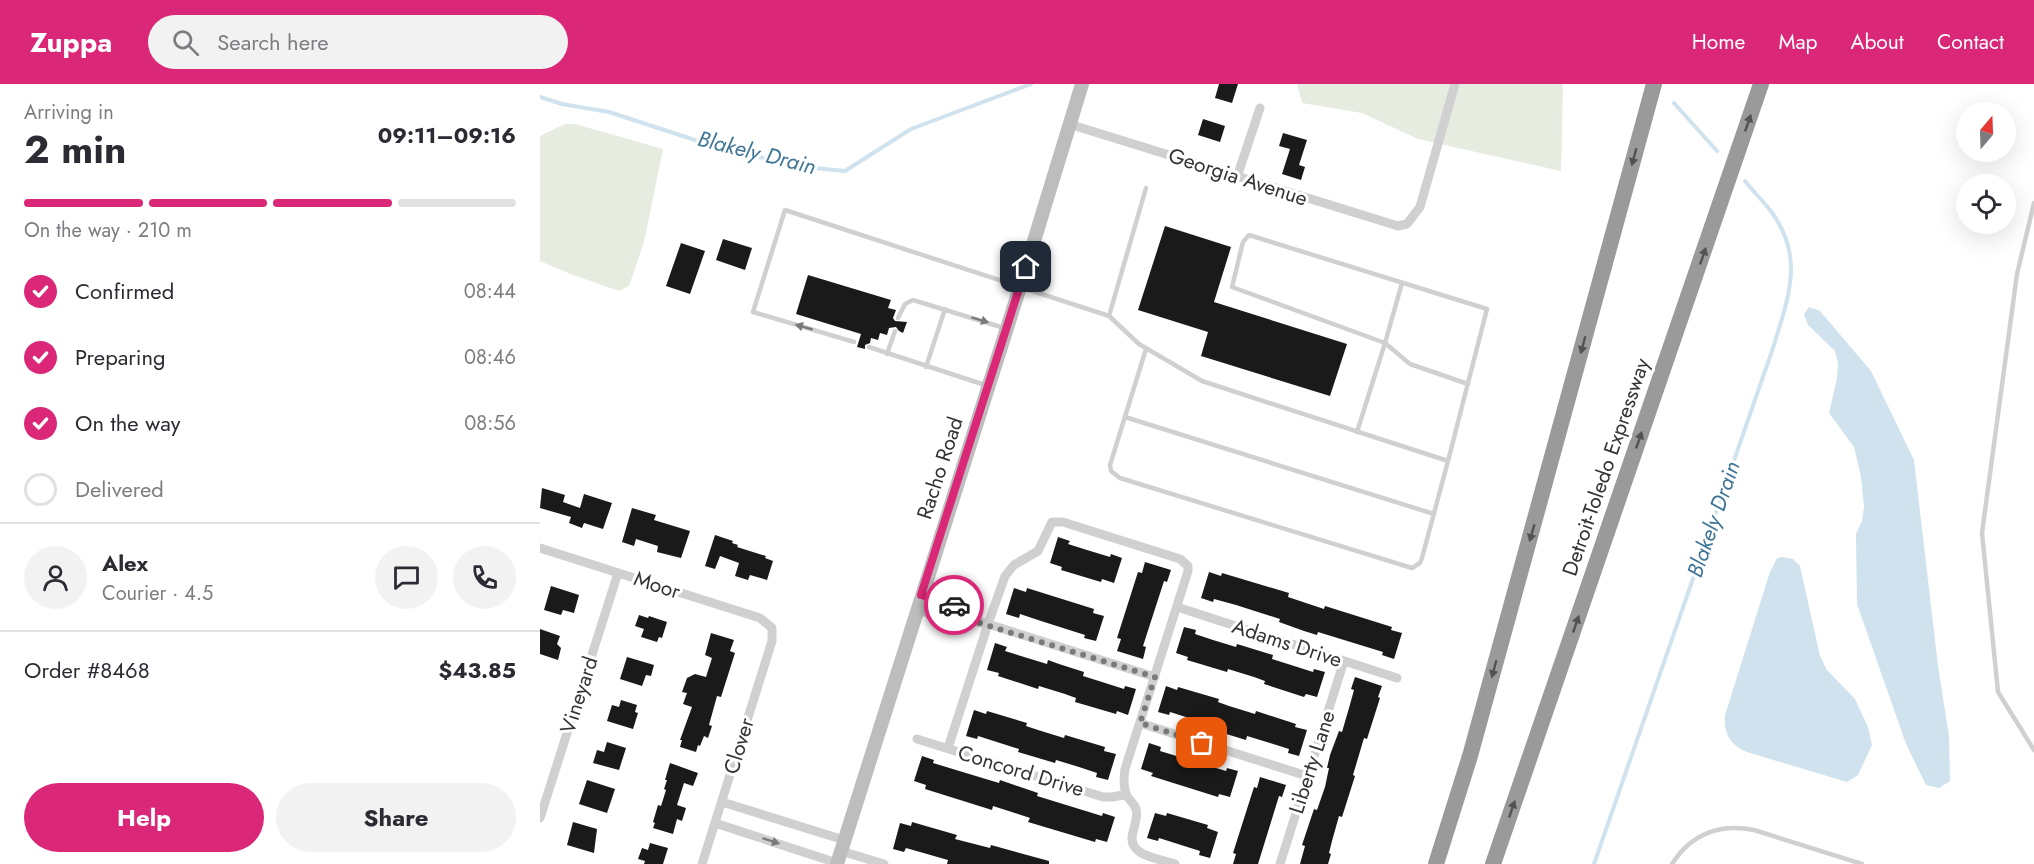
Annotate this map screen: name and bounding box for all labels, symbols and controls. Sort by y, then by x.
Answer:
search box [148,15,568,69]
text: Zuppa [30,22,112,63]
icon: search [169,26,202,59]
text: Search here [217,26,329,58]
text: Home [1692,27,1745,57]
text: Map [1778,27,1818,57]
text: About [1851,27,1904,57]
text: Contact [1937,27,2004,57]
text: Arriving in [24,98,114,127]
north arrow [1956,102,2016,162]
map controls [1956,102,2016,234]
one-way arrow [1743,113,1753,131]
text: 09:11–09:16 [378,119,516,151]
text: 2 min [24,121,126,178]
water label: Blakely Drain [695,122,819,182]
street label: Georgia Avenue [1165,140,1312,214]
one-way arrow [1629,148,1638,166]
button: locate [1956,174,2016,234]
text: On the way · 210 m [24,216,192,245]
pin [1000,241,1051,292]
one-way arrow [1698,247,1708,265]
icon: home [1009,250,1042,283]
icon: check [24,275,57,308]
text: Confirmed [75,275,174,307]
text: 08:44 [464,277,516,306]
one-way arrow [971,316,989,325]
one-way arrow [795,322,813,331]
one-way arrow [1578,336,1587,354]
icon: check [24,341,57,374]
text: Preparing [75,341,166,373]
text: 08:46 [464,343,516,372]
street label: Detroit-Toledo Expressway [1555,353,1658,580]
icon: check [24,407,57,440]
text: On the way [75,407,180,439]
text: 08:56 [464,409,516,438]
street label: Racho Road [909,413,971,523]
one-way arrow [1635,431,1645,449]
water label: Blakely Drain [1678,457,1748,581]
text: Delivered [75,473,164,505]
one-way arrow [1526,524,1536,542]
button: person [24,546,87,609]
button: chat [375,546,438,609]
button: phone [453,546,516,609]
text: Alex [102,547,148,579]
street label: Moor [630,563,685,607]
courier [924,575,984,635]
text: Courier · 4.5 [102,579,213,608]
icon: car [938,589,971,622]
street label: Adams Drive [1228,611,1346,675]
one-way arrow [1571,615,1581,633]
street label: Vineyard [552,653,606,737]
text: Order #8468 [24,654,150,686]
text: $43.85 [439,654,516,686]
one-way arrow [1489,660,1498,678]
street label: Liberty Lane [1281,706,1343,817]
street label: Clover [716,713,762,778]
pin [1176,717,1227,768]
icon: bag [1185,726,1218,759]
street label: Concord Drive [954,738,1088,804]
button: Help [24,783,264,852]
button: Share [276,783,516,852]
one-way arrow [1508,800,1517,818]
one-way arrow [762,837,780,846]

